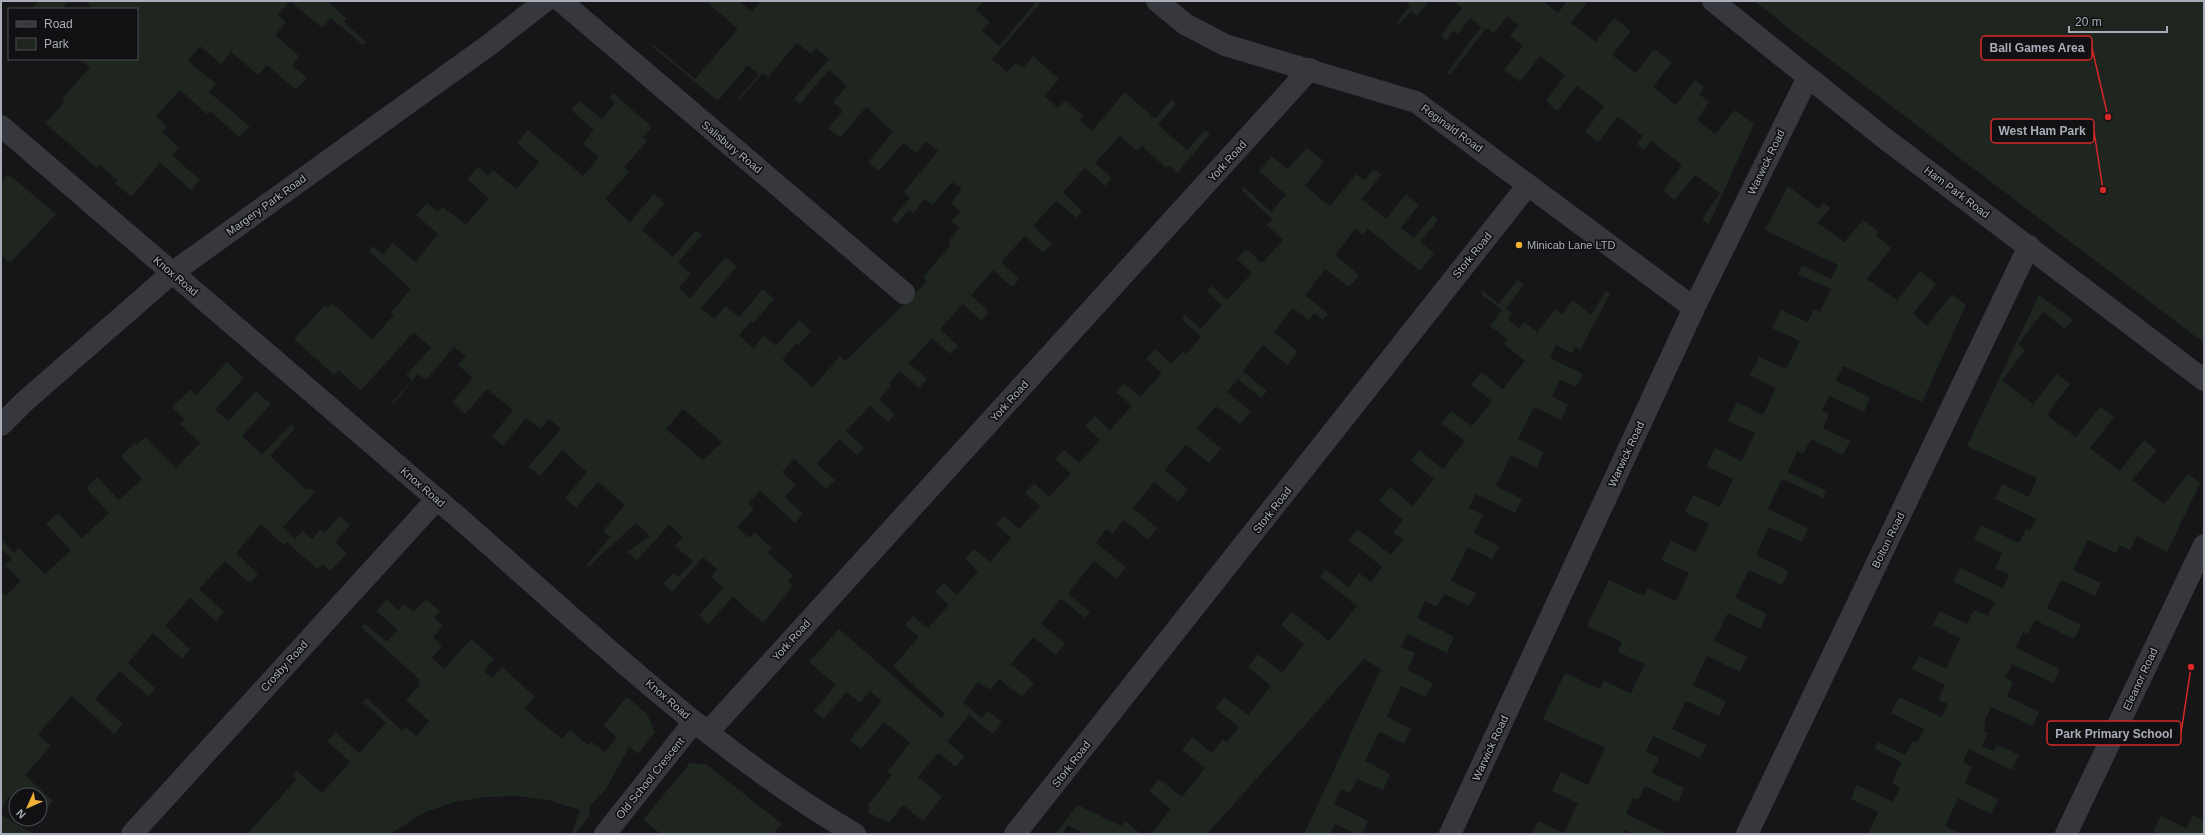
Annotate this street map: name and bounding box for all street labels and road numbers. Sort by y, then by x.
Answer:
street label: Reginald Road [1419,102,1485,154]
street label: Salisbury Road [700,118,764,176]
street label: Warwick Road [1745,128,1787,196]
street label: York Road [1205,138,1249,184]
street label: Ham Park Road [1922,164,1992,220]
street label: Margery Park Road [224,172,308,238]
street label: Stork Road [1450,230,1494,280]
street label: Knox Road [151,254,201,298]
street label: York Road [987,378,1031,424]
street label: Warwick Road [1606,420,1646,488]
street label: Knox Road [399,465,447,509]
street label: Stork Road [1250,485,1294,535]
street label: Bolton Road [1869,510,1907,570]
street label: York Road [769,617,813,663]
street label: Crosby Road [258,638,310,694]
street label: Eleanor Road [2120,646,2160,712]
street label: Knox Road [644,677,692,721]
street label: Warwick Road [1470,714,1510,782]
street label: Old School Crescent [614,735,686,821]
street label: Stork Road [1049,739,1093,789]

